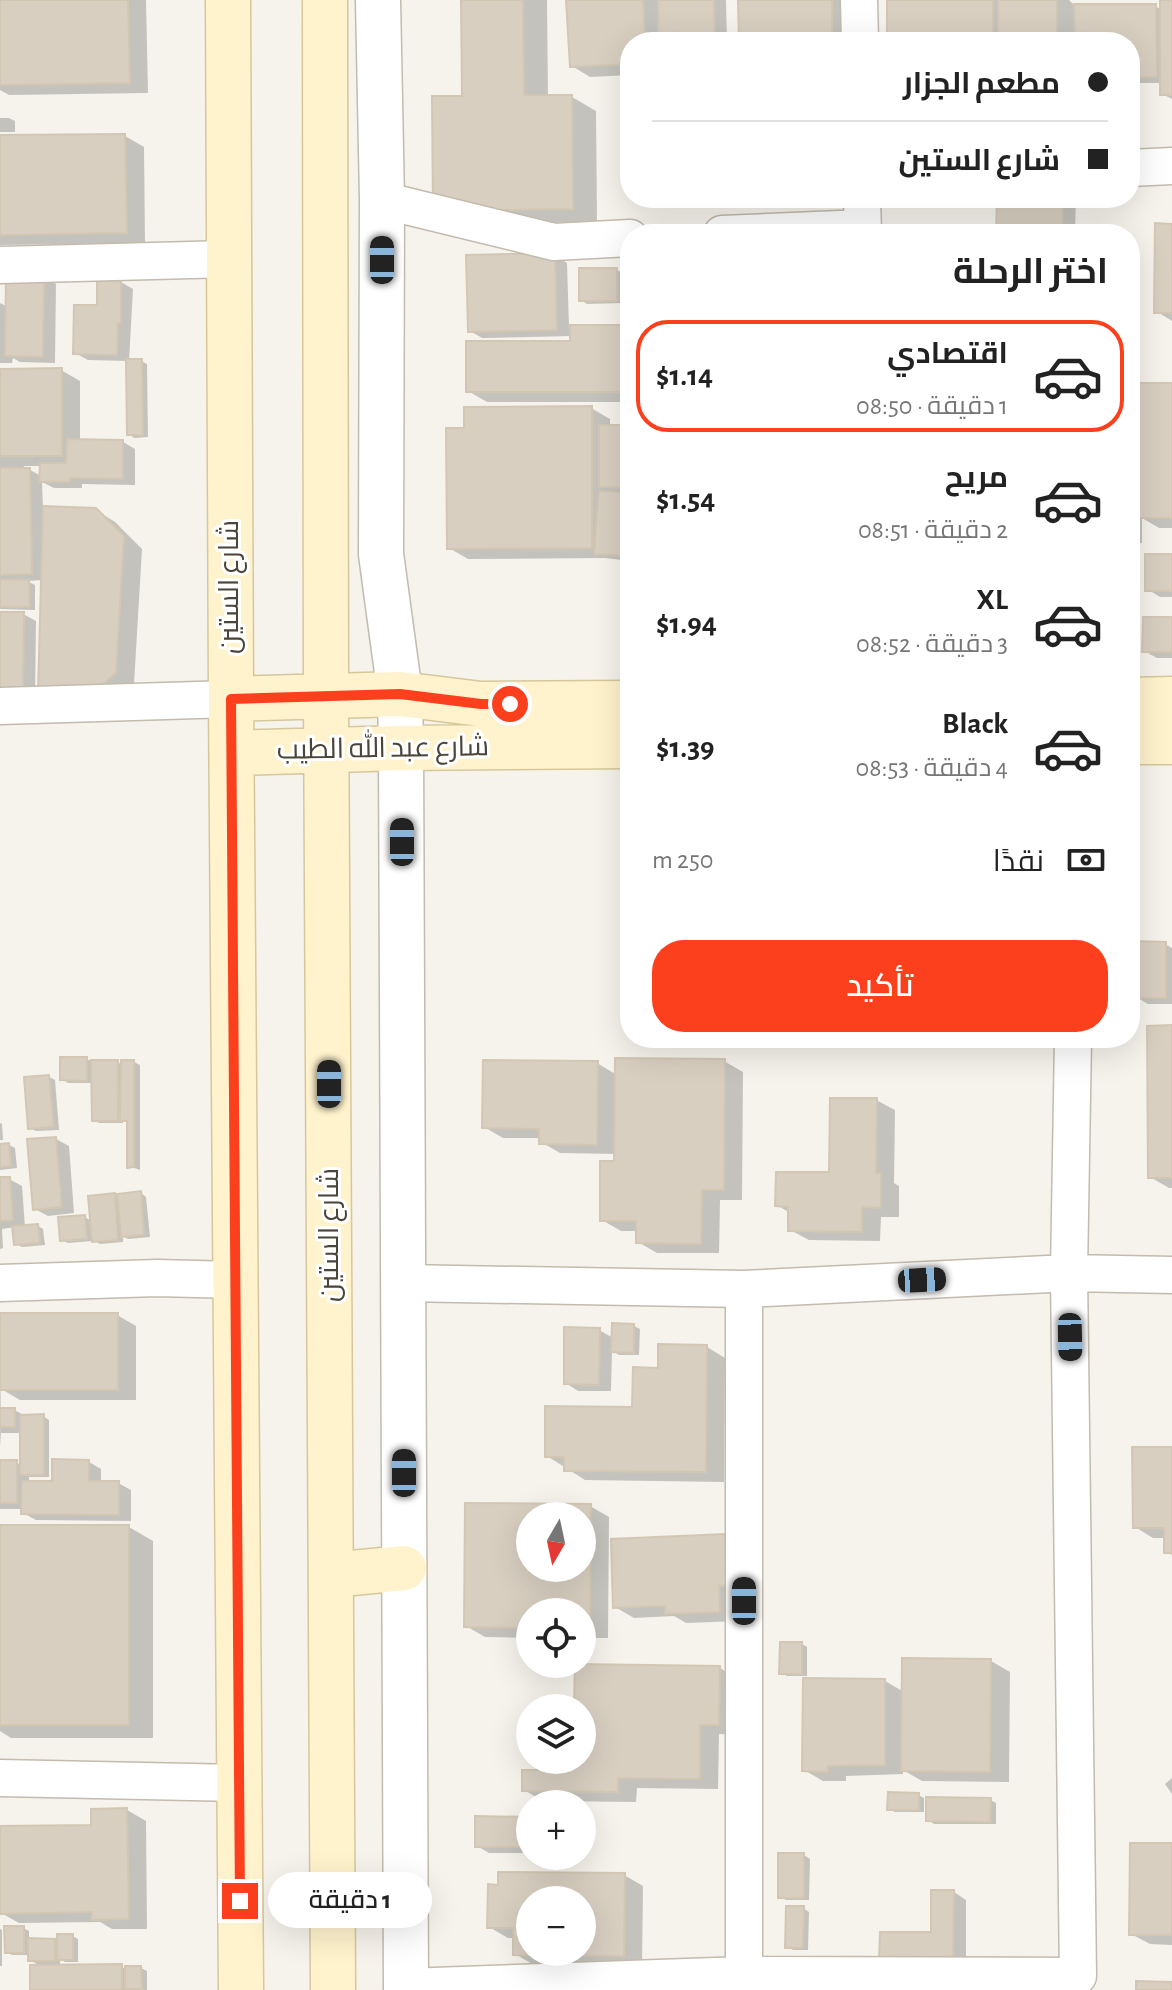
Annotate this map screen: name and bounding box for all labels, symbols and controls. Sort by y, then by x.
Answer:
text: مطعم الجزار [903,69,1060,99]
text: شارع الستين [899,146,1060,176]
car [370,236,394,284]
text: اختر الرحلة [953,254,1108,290]
text: اقتصادي [887,339,1008,369]
icon: car [1032,340,1104,412]
text: $1.14 [656,361,713,391]
text: 1 دقيقة · 08:50 [856,393,1008,419]
text: مريح [945,463,1008,493]
icon: car [1032,464,1104,536]
text: $1.54 [656,485,715,515]
text: 2 دقيقة · 08:51 [858,517,1008,543]
street label: شارع الستين [215,520,247,654]
text: XL [976,585,1008,615]
icon: car [1032,588,1104,660]
text: $1.94 [656,609,717,639]
text: 3 دقيقة · 08:52 [856,631,1008,657]
route start [492,686,528,722]
text: Black [942,709,1008,739]
icon: car [1032,712,1104,784]
street label: شارع عبد الله الطيب [277,727,489,768]
text: $1.39 [656,733,715,763]
text: 4 دقيقة · 08:53 [855,755,1008,781]
car [390,818,414,866]
icon: cash [1064,838,1108,882]
text: 250 m [652,847,714,873]
text: نقدًا [993,847,1044,877]
button: تأكيد [652,940,1108,1032]
car [317,1060,341,1108]
street label: شارع الستين [315,1168,347,1302]
car [897,1267,947,1293]
car [1058,1313,1082,1361]
car [392,1449,416,1497]
north arrow [516,1502,596,1582]
map controls [516,1502,596,1966]
car [732,1577,756,1625]
button: locate [516,1598,596,1678]
button: layers [516,1694,596,1774]
button: + [516,1790,596,1870]
callout: 1 دقيقة [268,1873,432,1929]
route end [222,1883,258,1919]
button: − [516,1886,596,1966]
text: 1 دقيقة [309,1887,391,1913]

